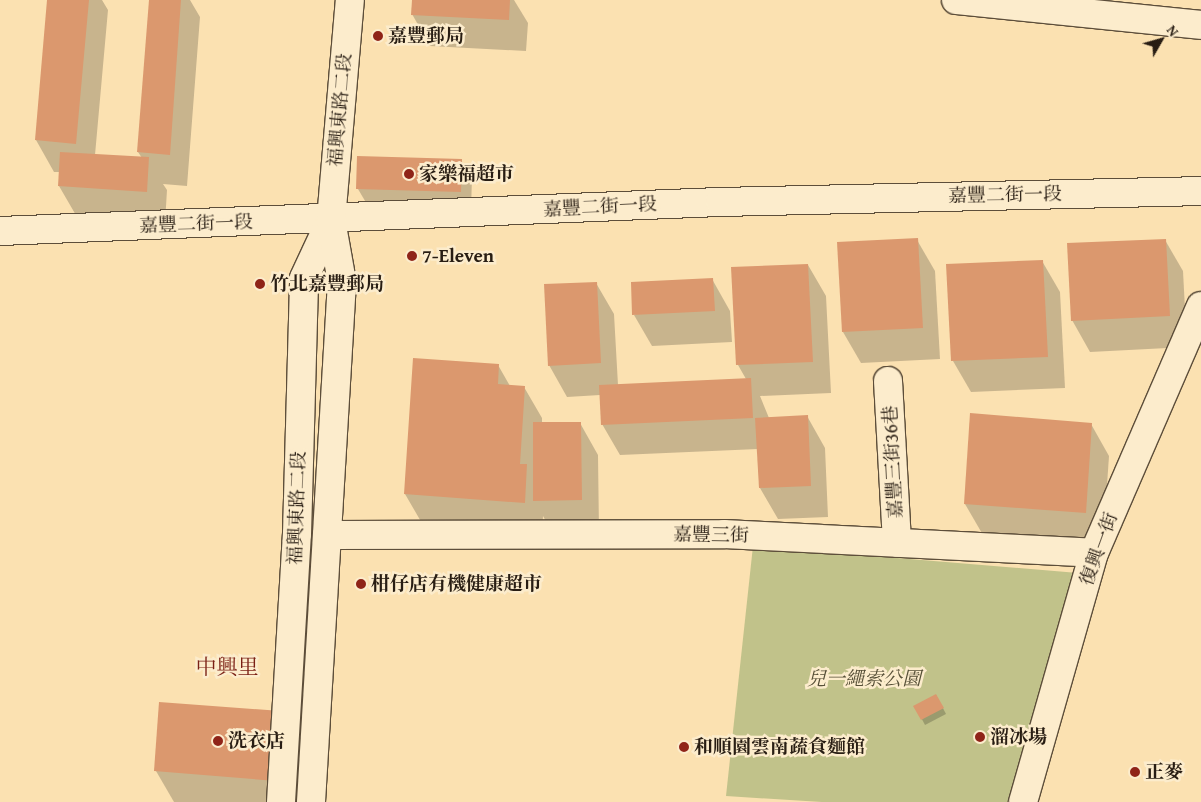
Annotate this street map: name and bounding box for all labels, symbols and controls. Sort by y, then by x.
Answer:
north arrow [1136,15,1186,65]
text: N [1162,21,1184,41]
place label: 嘉豐郵局 [388,25,464,47]
marker: 嘉豐郵局 [372,30,384,42]
street label: 福興東路二段 [324,52,356,168]
place label: 家樂福超市 [419,163,514,185]
marker: 家樂福超市 [403,168,415,180]
street label: 嘉豐二街一段 [948,183,1062,207]
street label: 嘉豐二街一段 [542,193,658,221]
street label: 嘉豐二街一段 [139,211,253,237]
place label: 7-Eleven [422,245,494,267]
marker: 7-Eleven [406,250,418,262]
place label: 竹北嘉豐郵局 [270,273,384,295]
marker: 竹北嘉豐郵局 [254,278,266,290]
street label: 嘉豐三街36巷 [879,405,907,519]
street label: 福興東路二段 [284,451,310,565]
street label: 復興一街 [1075,509,1123,589]
street label: 嘉豐三街 [673,523,749,547]
place label: 柑仔店有機健康超市 [371,573,542,595]
marker: 柑仔店有機健康超市 [355,578,367,590]
district label: 中興里 [196,654,258,680]
park label: 兒一繩索公園 [807,668,921,690]
place label: 溜冰場 [990,726,1047,748]
place label: 洗衣店 [228,730,285,752]
marker: 溜冰場 [974,731,986,743]
marker: 洗衣店 [212,735,224,747]
place label: 和順園雲南蔬食麵館 [694,736,865,758]
marker: 和順園雲南蔬食麵館 [678,741,690,753]
place label: 正麥 [1145,761,1183,783]
marker: 正麥 [1129,766,1141,778]

